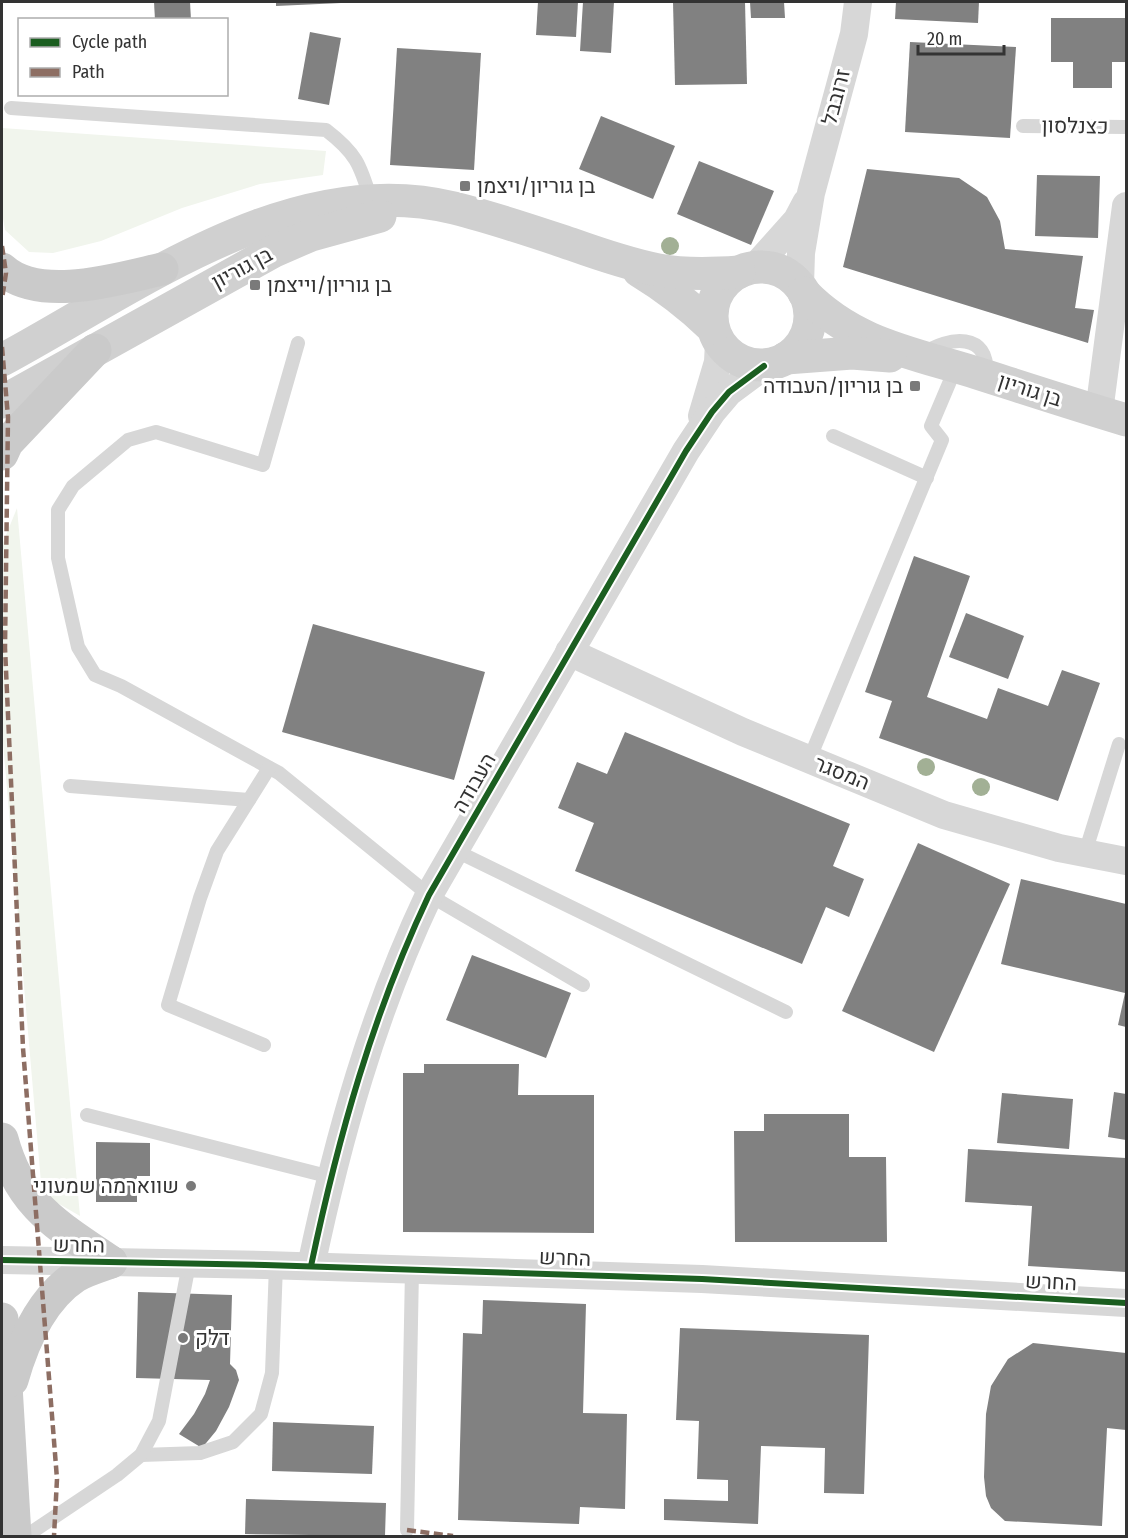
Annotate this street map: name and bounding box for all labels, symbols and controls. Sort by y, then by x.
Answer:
legend [18,18,228,96]
scale bar [918,18,1004,56]
text: 20 m [927,28,962,50]
text: Cycle path [72,31,147,53]
text: Path [72,61,105,83]
street label: זרובבל [816,66,856,128]
street label: כצנלסון [1041,112,1109,140]
place label: בן גוריון/ויצמן [477,173,595,199]
marker: בן גוריון/ויצמן [458,179,472,193]
street label: בן גוריון [207,241,277,295]
place label: בן גוריון/וייצמן [267,272,392,298]
marker: בן גוריון/וייצמן [248,278,262,292]
street label: בן גוריון [995,368,1065,412]
place label: בן גוריון/העבודה [763,373,903,399]
marker: בן גוריון/העבודה [908,379,922,393]
street label: העבודה [446,748,502,818]
street label: המסגר [810,750,874,796]
place label: שווארמה שמעוני [33,1173,179,1199]
marker: שווארמה שמעוני [184,1179,198,1193]
street label: החרש [53,1232,105,1258]
street label: החרש [539,1244,591,1272]
street label: החרש [1024,1268,1078,1296]
place label: דלק [195,1325,230,1351]
marker: דלק [176,1331,190,1345]

